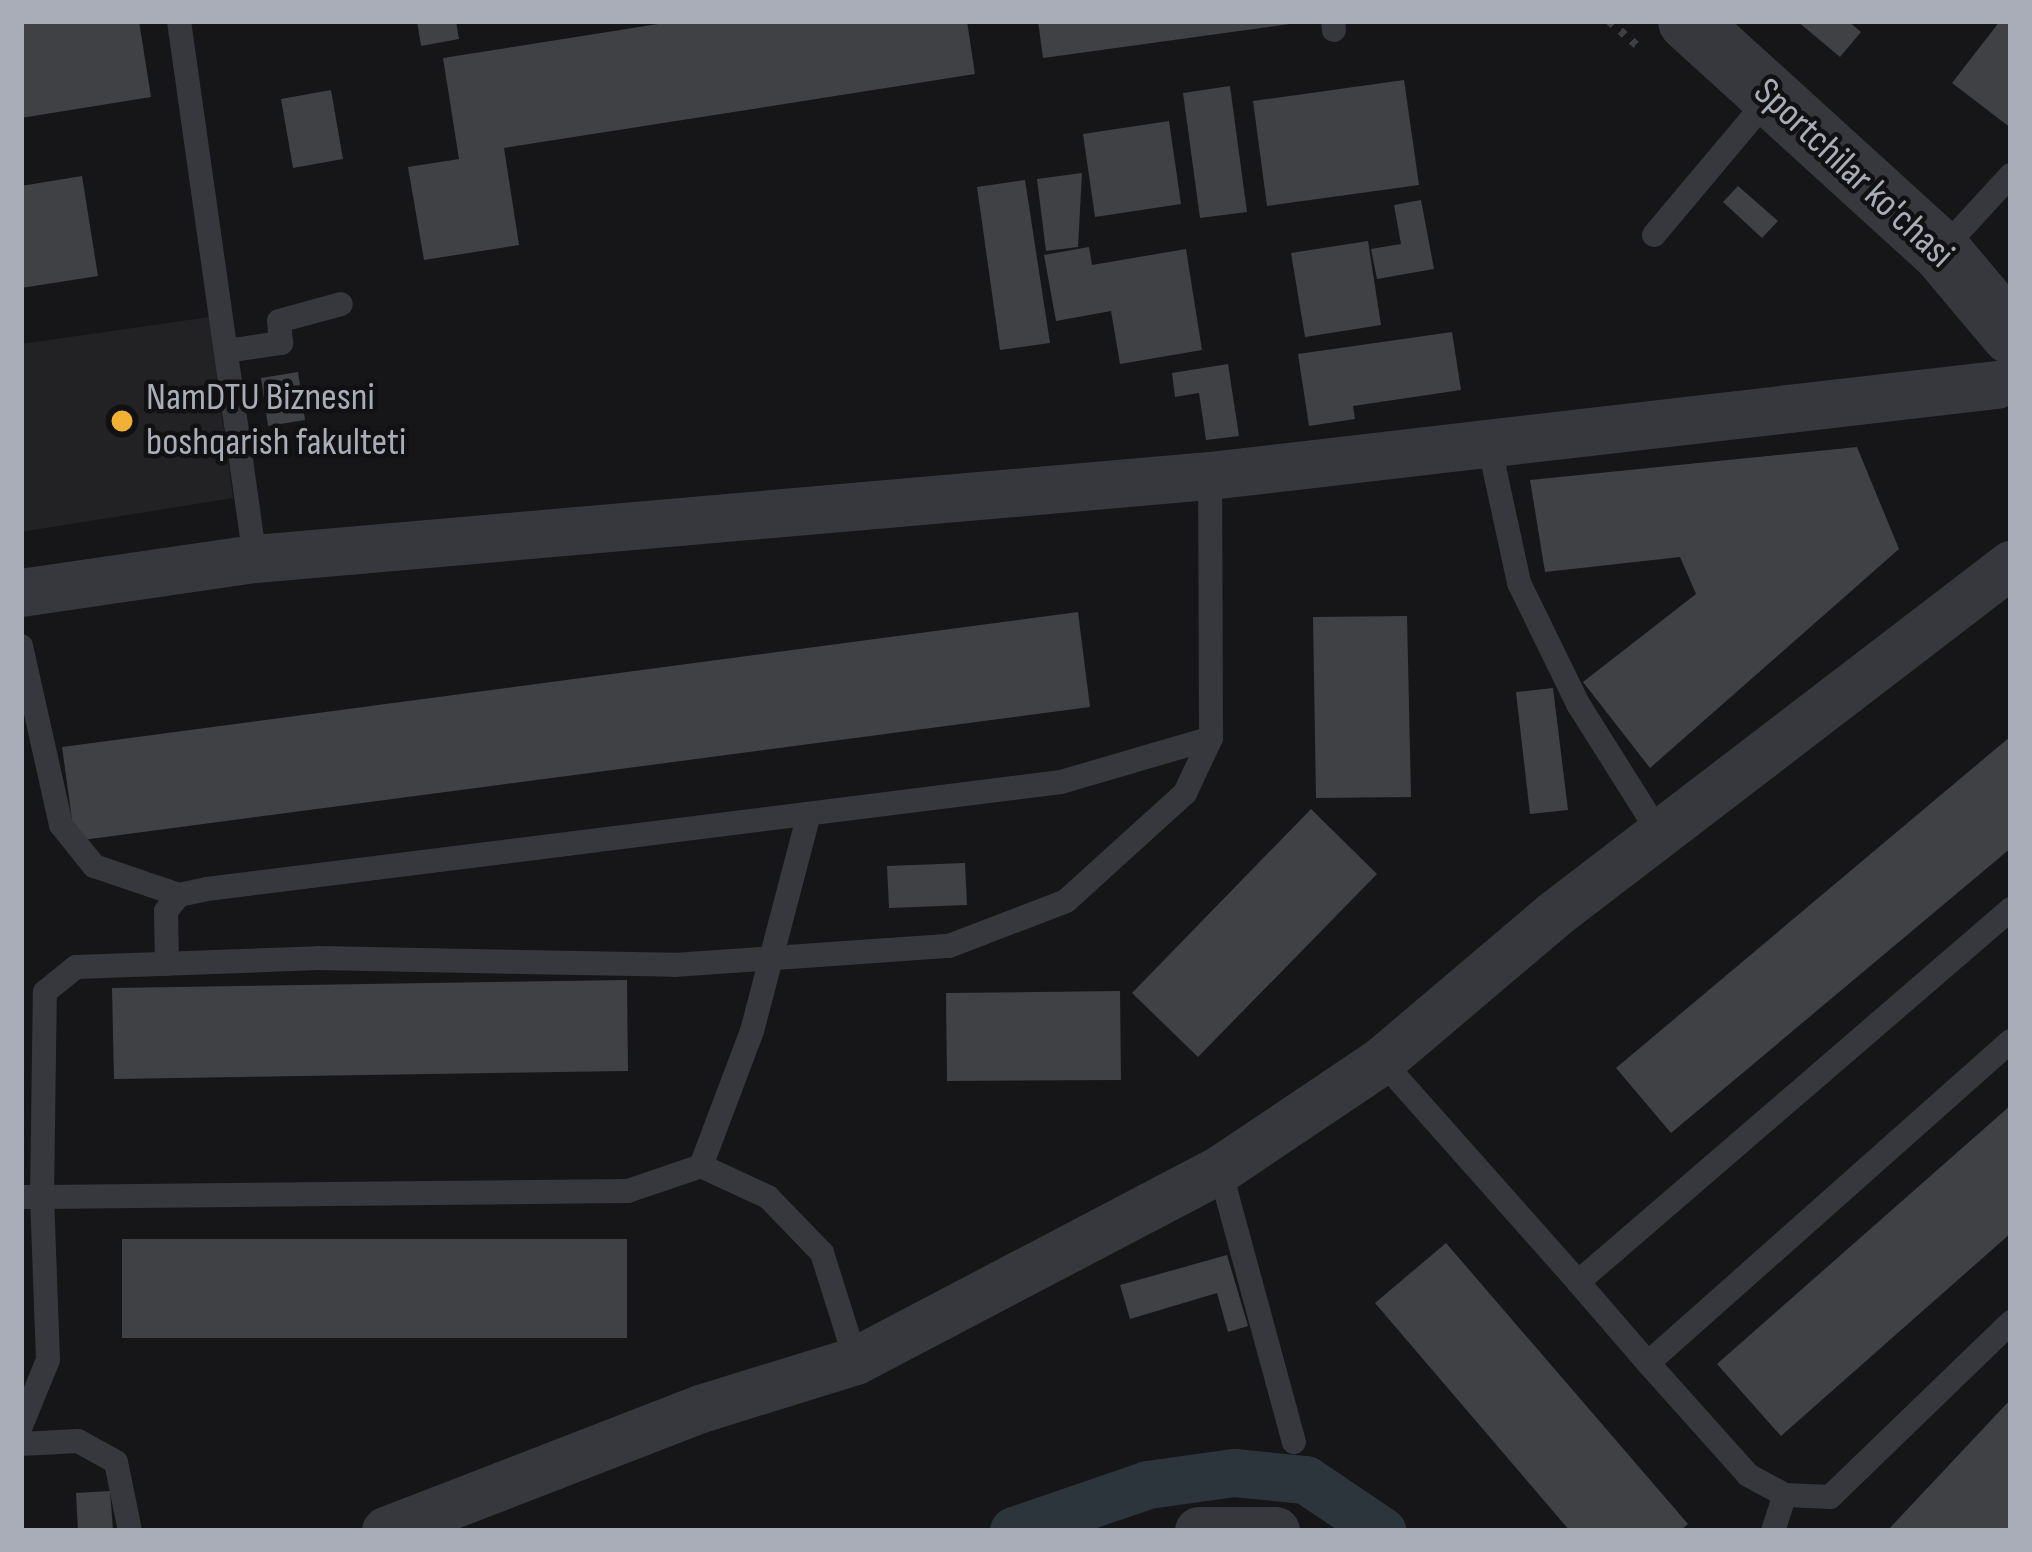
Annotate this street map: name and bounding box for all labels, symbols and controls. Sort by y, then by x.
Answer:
street label: Sportchilar ko'chasi [1743,69,1963,279]
place label: NamDTU Biznesni boshqarish fakulteti [146,376,406,467]
marker: NamDTU Biznesni boshqarish fakulteti [109,408,135,434]

